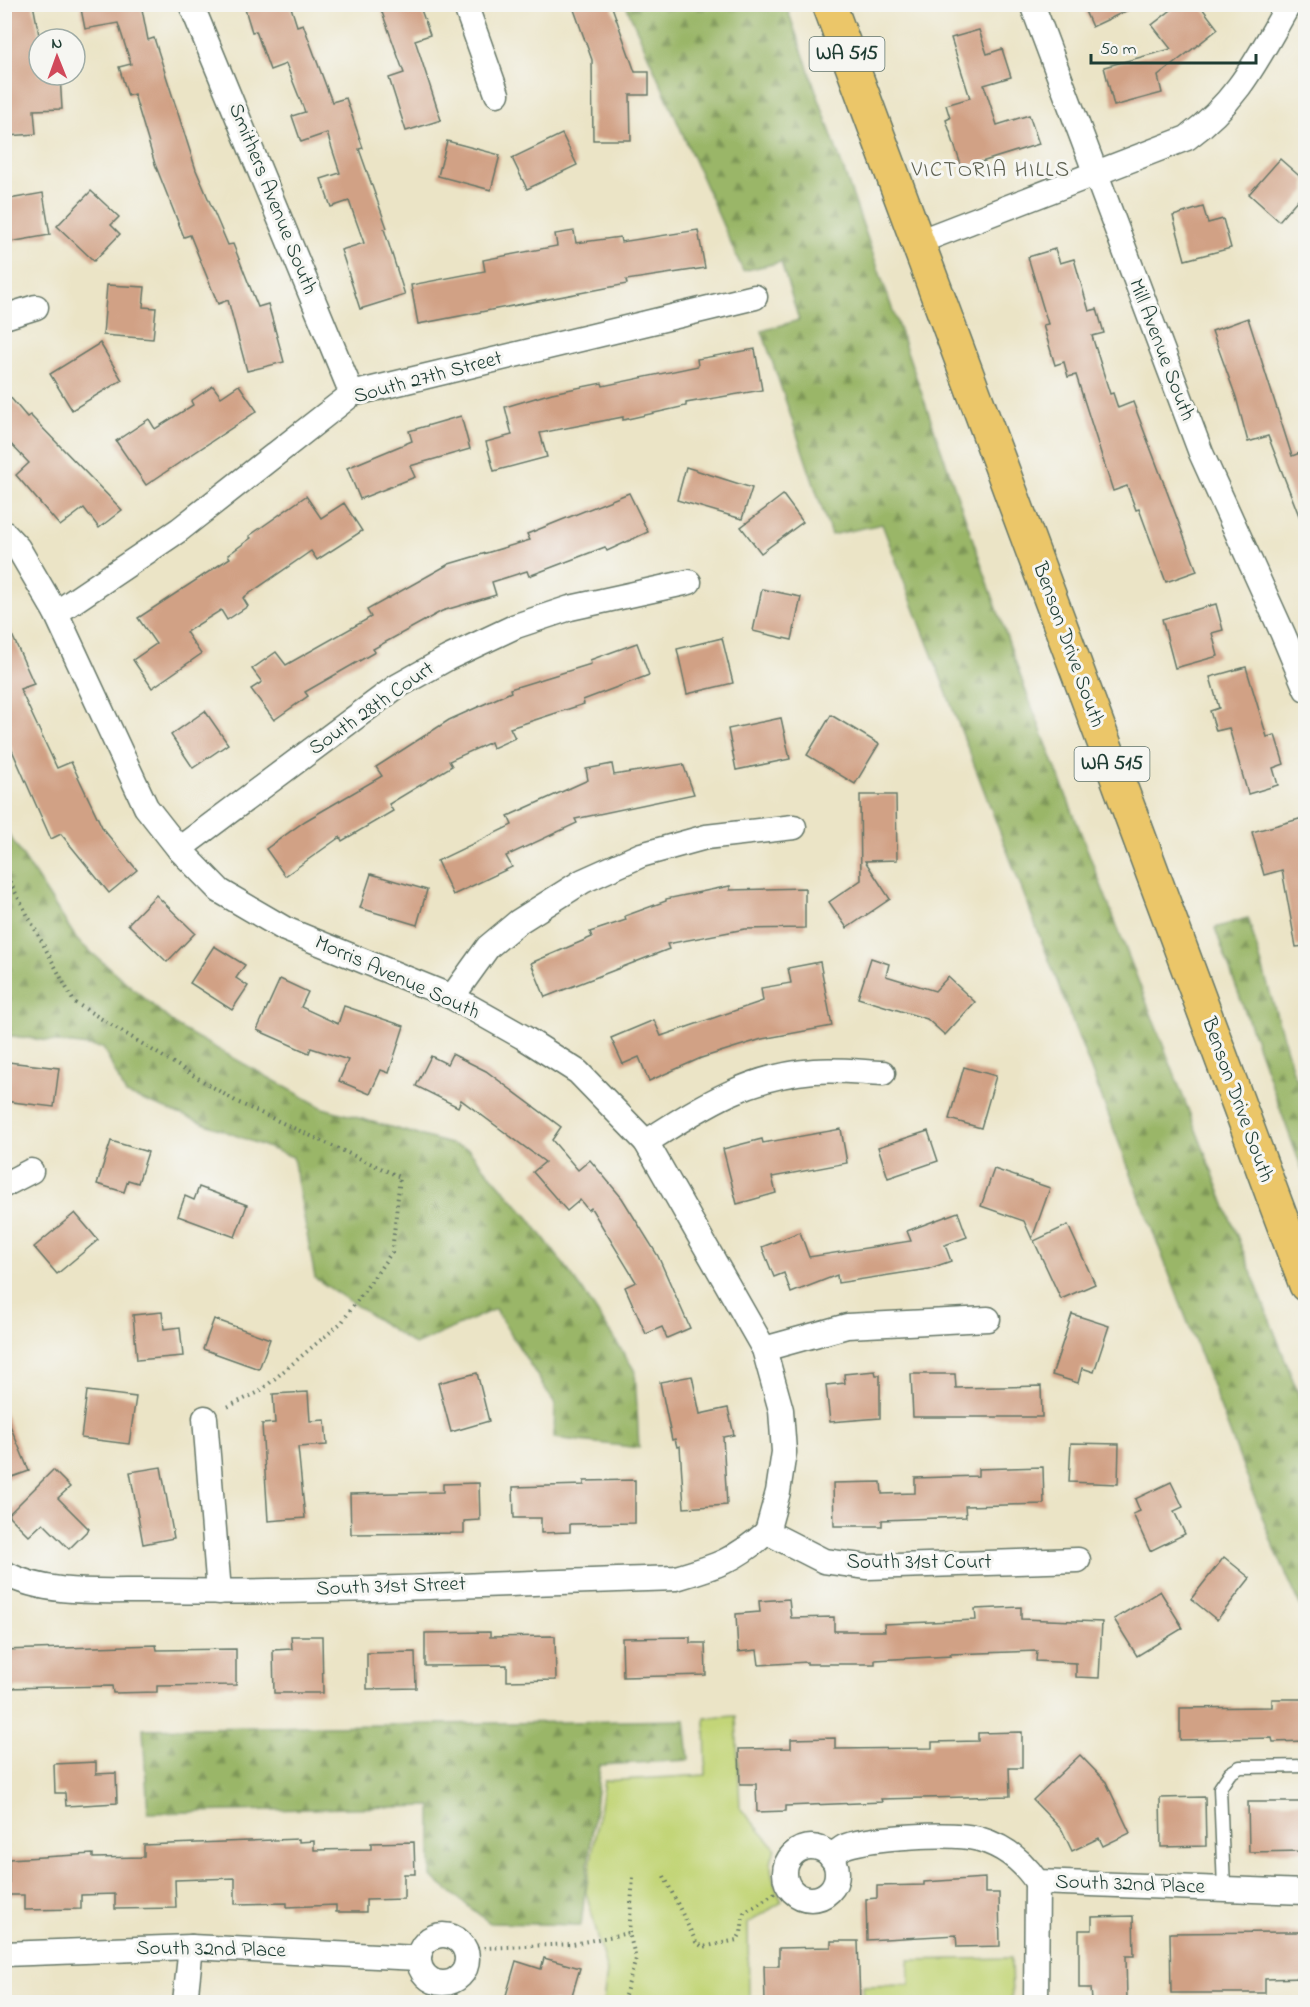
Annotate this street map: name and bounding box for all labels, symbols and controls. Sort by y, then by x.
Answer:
north arrow [27,27,87,87]
scale bar [1091,27,1256,65]
text: N [51,32,63,56]
road number: WA 515 [810,37,884,71]
text: 50 m [1100,37,1137,63]
street label: Smithers Avenue South [220,99,324,299]
district label: VICTORIA HILLS [910,155,1071,187]
street label: Mill Avenue South [1120,274,1202,426]
street label: South 27th Street [350,344,506,412]
street label: Benson Drive South [1024,557,1112,732]
street label: South 28th Court [303,654,441,764]
road number: WA 515 [1074,747,1150,781]
street label: Morris Avenue South [310,928,484,1028]
street label: Benson Drive South [1193,1012,1281,1187]
street label: South 31st Court [847,1548,991,1578]
street label: South 31st Street [316,1569,466,1605]
street label: South 32nd Place [1055,1867,1206,1903]
street label: South 32nd Place [136,1934,287,1966]

